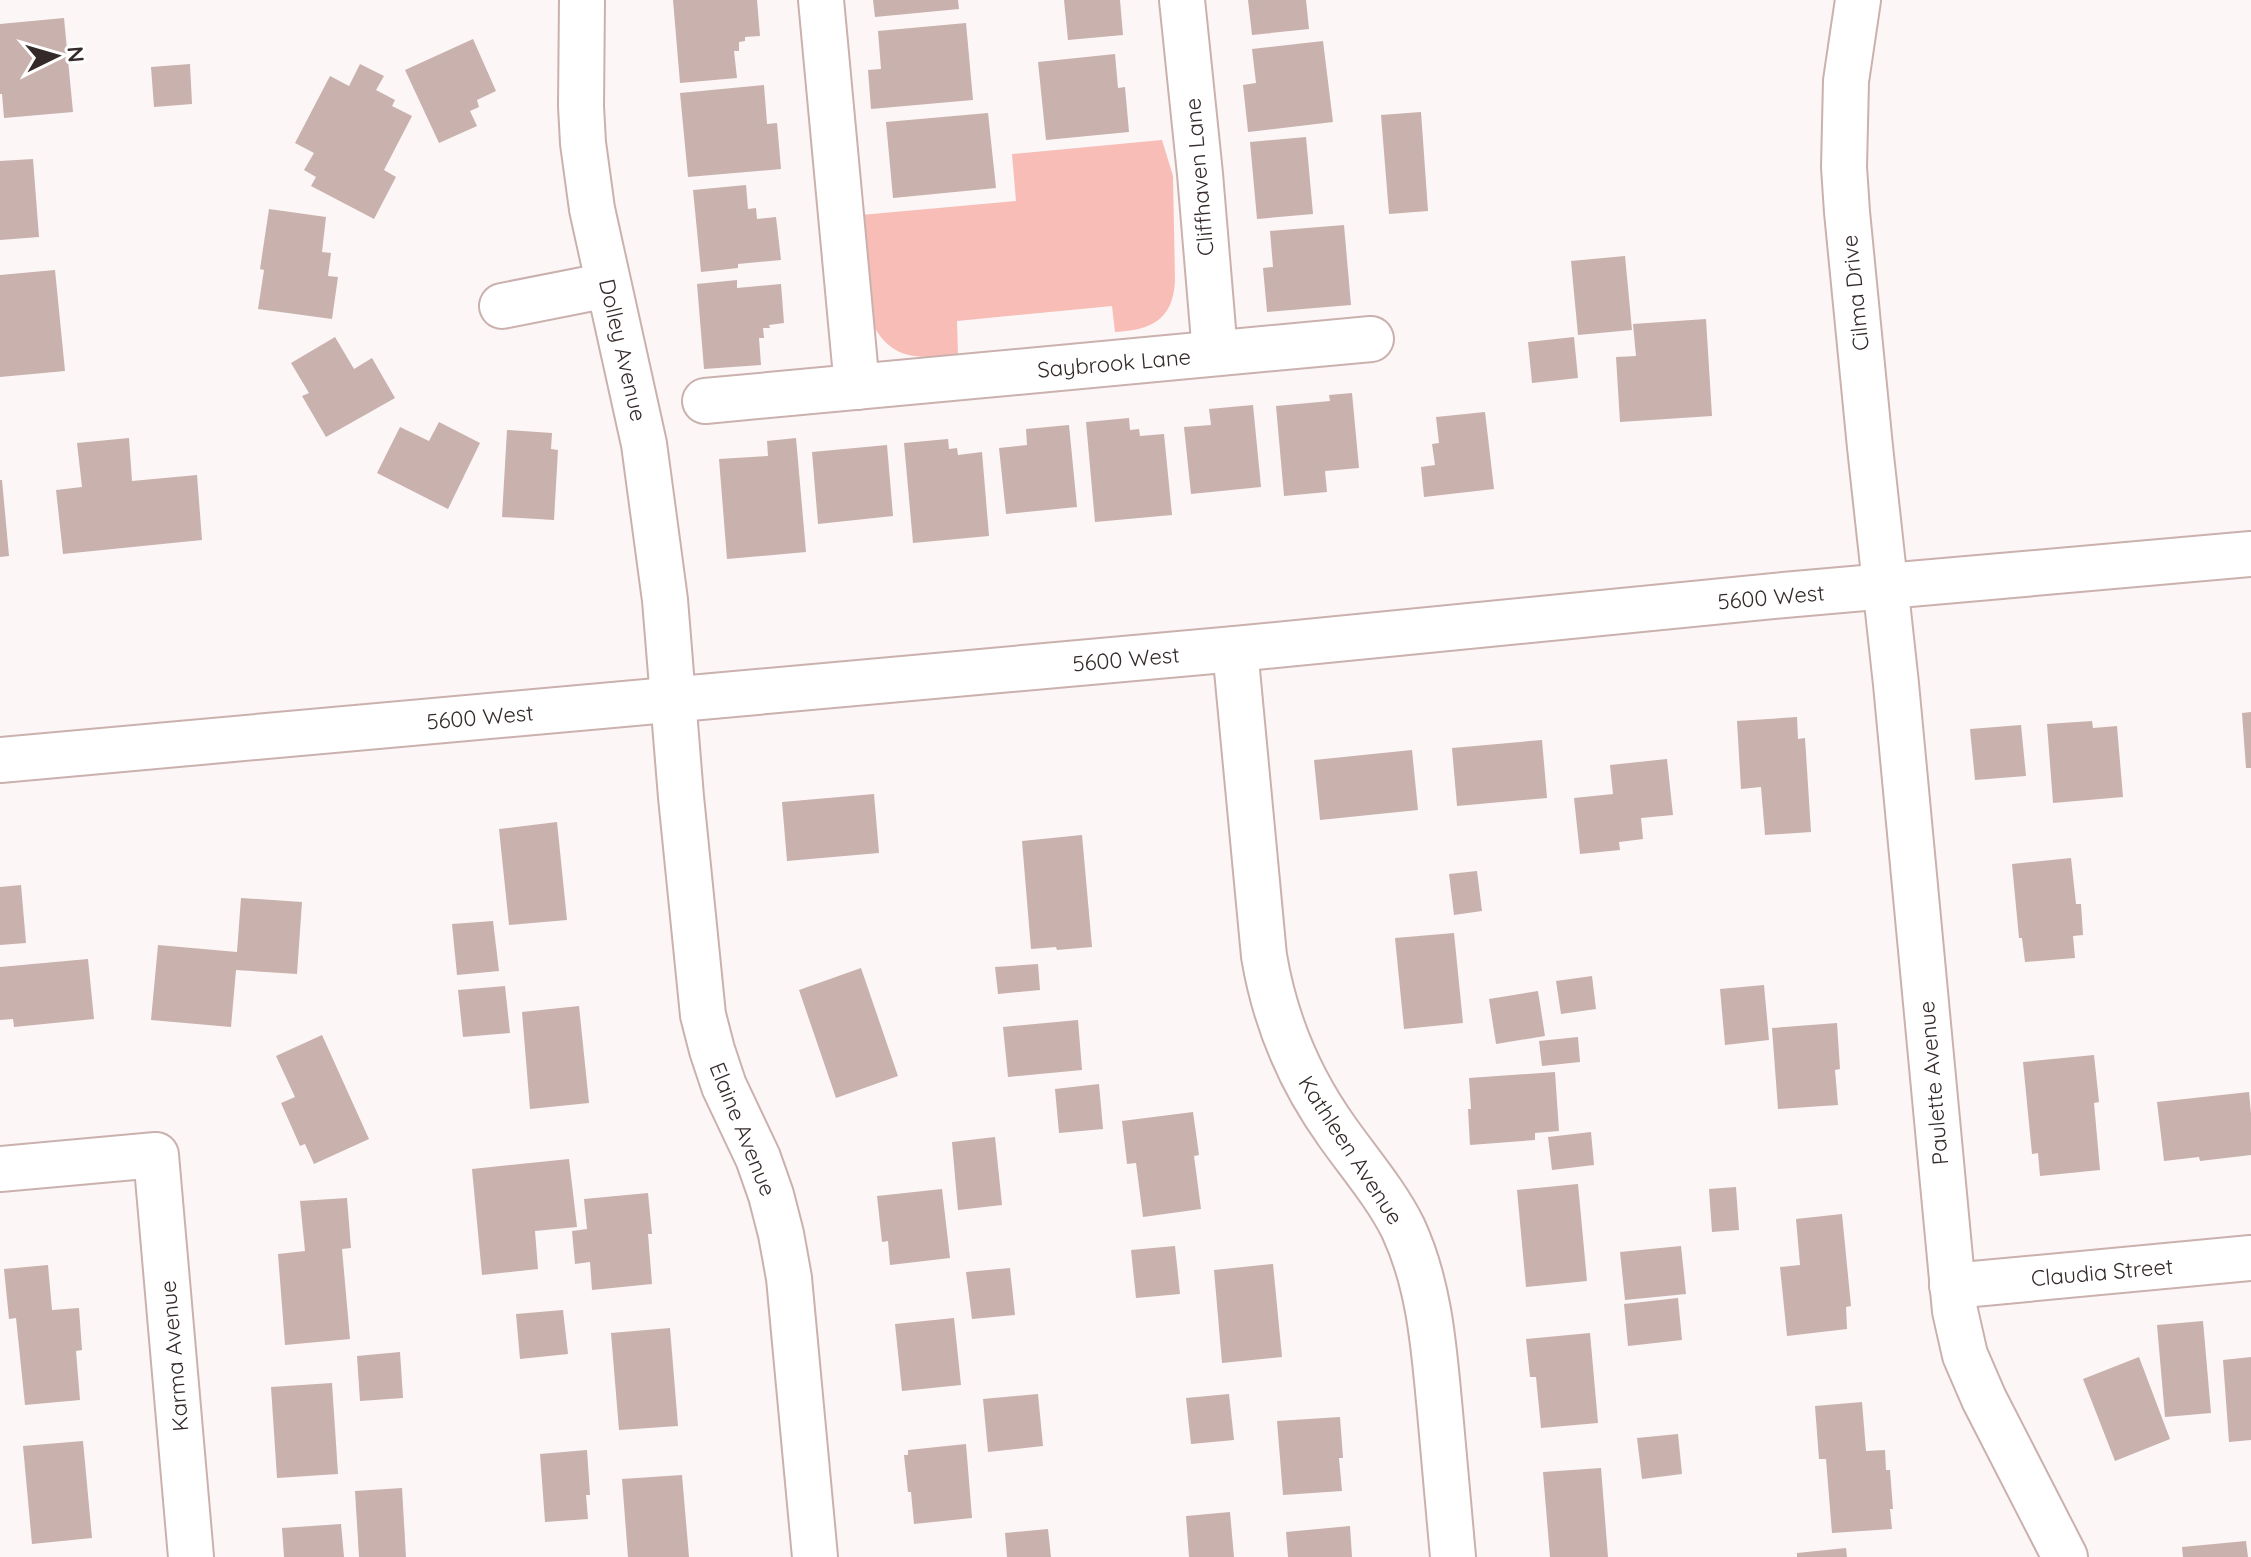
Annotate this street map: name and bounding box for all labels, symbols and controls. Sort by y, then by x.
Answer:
north arrow [16,16,96,96]
text: N [61,45,91,64]
street label: Cliffhaven Lane [1178,97,1220,257]
street label: Cilma Drive [1835,234,1875,352]
street label: Dolley Avenue [593,276,653,424]
street label: Saybrook Lane [1036,342,1192,384]
street label: 5600 West [1716,578,1826,616]
street label: 5600 West [1071,640,1181,678]
street label: 5600 West [425,698,535,736]
street label: Paulette Avenue [1912,1000,1954,1166]
street label: Elaine Avenue [703,1058,783,1200]
street label: Kathleen Avenue [1292,1070,1410,1230]
street label: Claudia Street [2030,1252,2174,1292]
street label: Karma Avenue [153,1279,195,1433]

